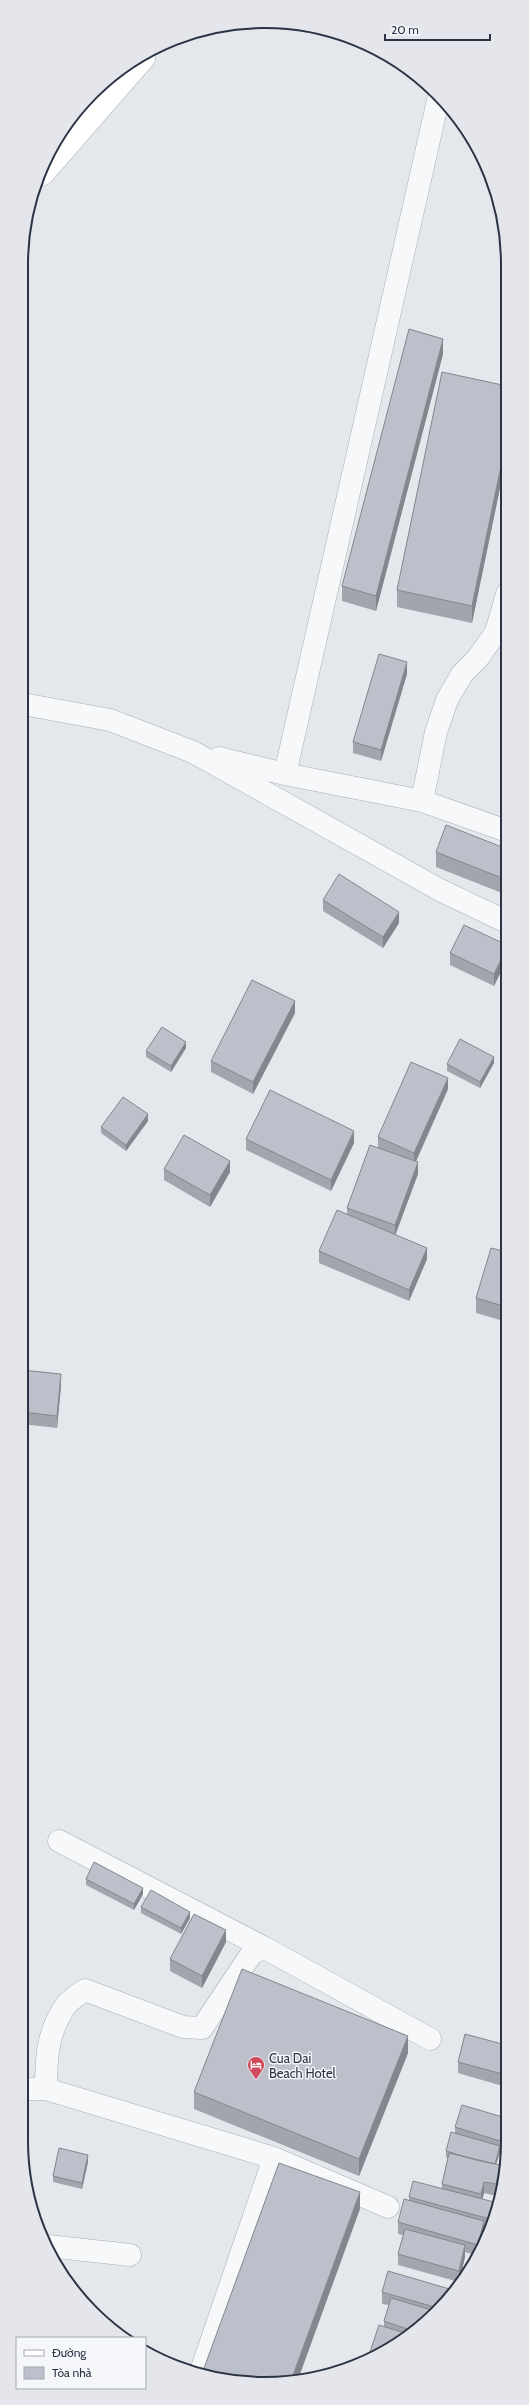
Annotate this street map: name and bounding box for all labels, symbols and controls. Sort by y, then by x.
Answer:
scale bar [385,16,490,42]
text: 20 m [391,22,419,37]
place label: Cua Dai Beach Hotel [269,2050,336,2081]
hotel icon: Cua Dai Beach Hotel [246,2055,266,2080]
legend [16,2337,146,2389]
text: Đường [52,2345,87,2360]
text: Tòa nhà [52,2365,92,2380]

